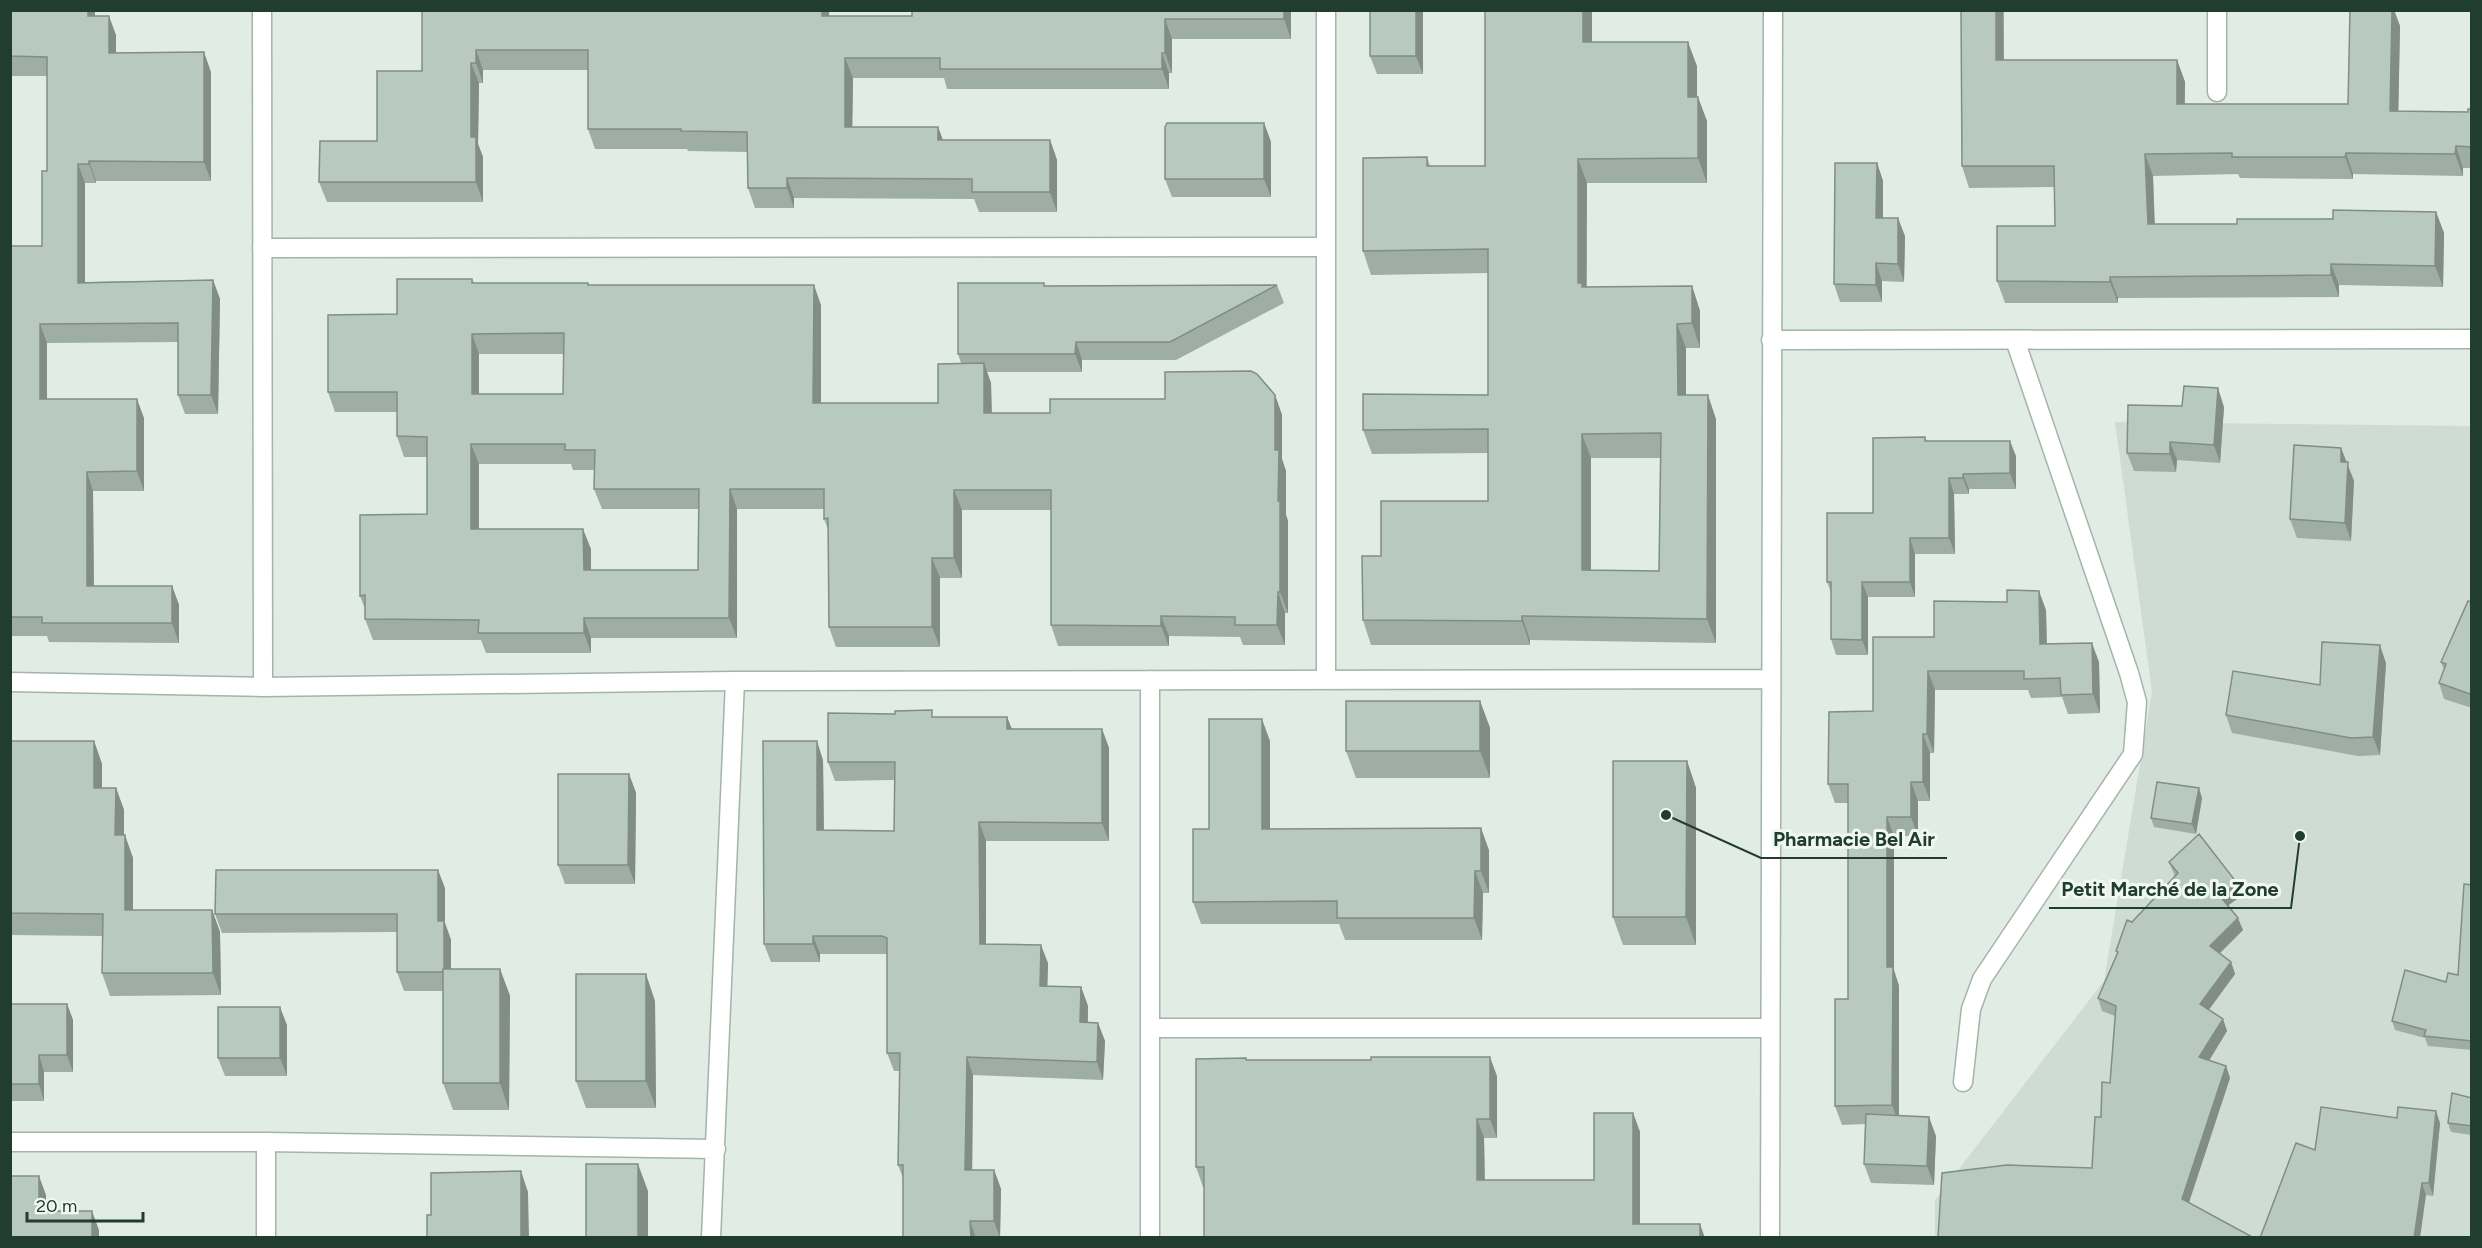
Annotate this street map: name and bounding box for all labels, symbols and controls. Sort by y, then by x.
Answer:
callout: Pharmacie Bel Air [1761,820,1947,858]
text: Pharmacie Bel Air [1773,827,1935,851]
callout: Petit Marché de la Zone [2049,870,2291,908]
text: Petit Marché de la Zone [2061,877,2279,901]
scale bar [27,1185,142,1223]
text: 20 m [36,1195,77,1217]

